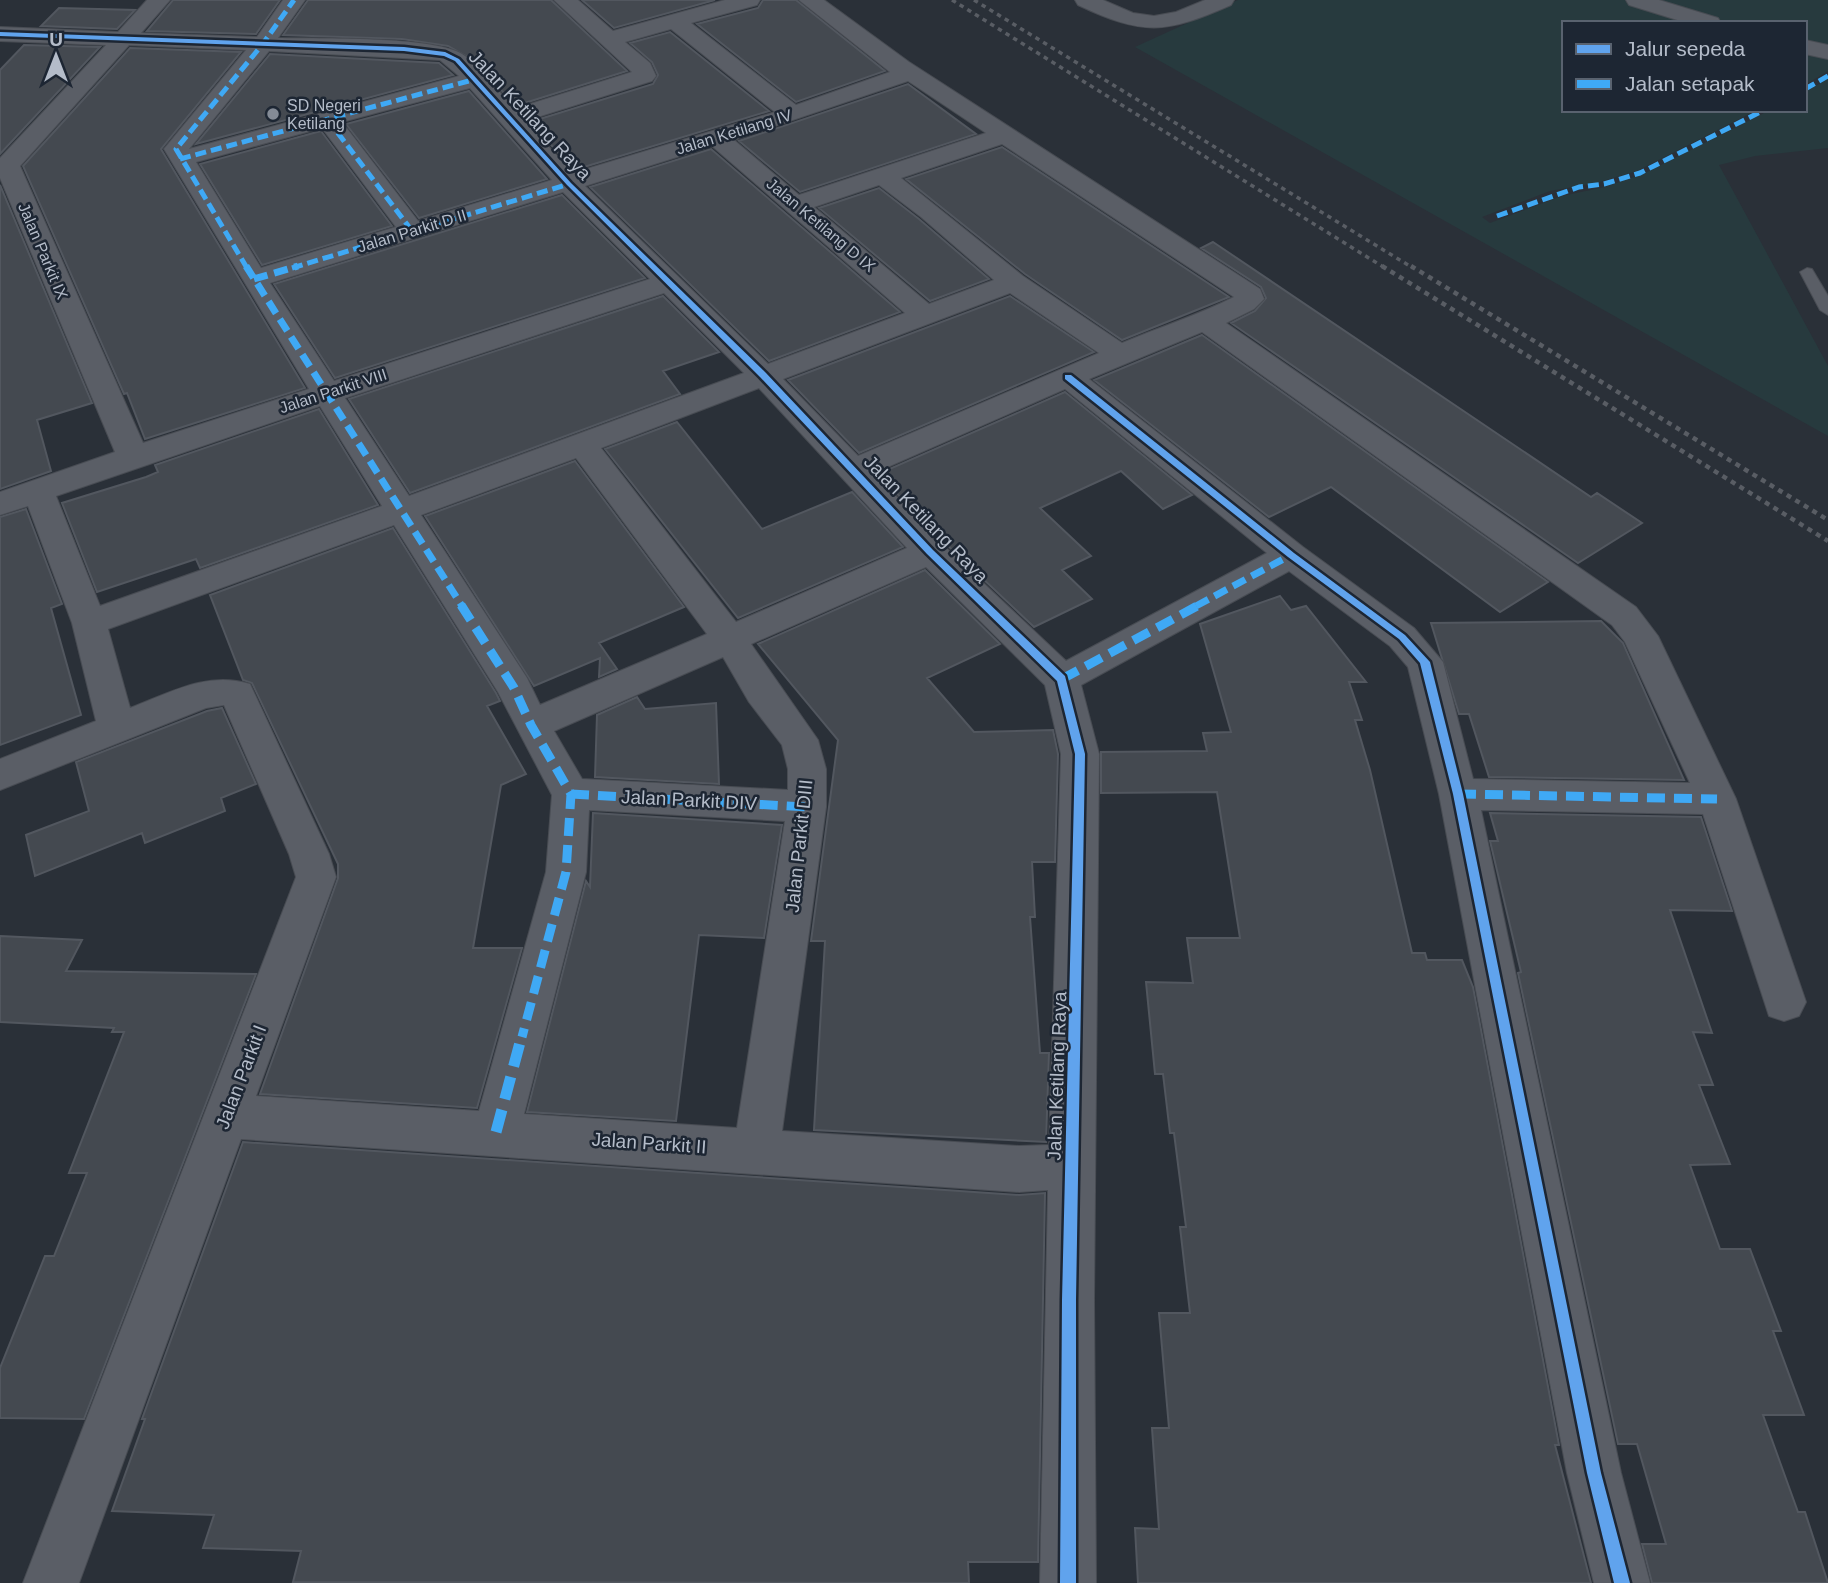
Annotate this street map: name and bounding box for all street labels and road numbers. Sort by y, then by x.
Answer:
street label: Jalan Ketilang Raya [465,46,596,184]
street label: Jalan Ketilang IV [674,106,794,158]
street label: Jalan Ketilang D IX [763,175,879,275]
street label: Jalan Parkit IX [15,200,71,302]
street label: Jalan Parkit D II [356,206,468,256]
street label: Jalan Parkit VIII [277,366,389,416]
street label: Jalan Ketilang Raya [860,451,993,587]
street label: Jalan Parkit DIII [782,778,816,914]
street label: Jalan Parkit DIV [620,786,758,814]
street label: Jalan Ketilang Raya [1044,991,1070,1161]
street label: Jalan Parkit I [212,1022,270,1132]
street label: Jalan Parkit II [591,1129,707,1157]

